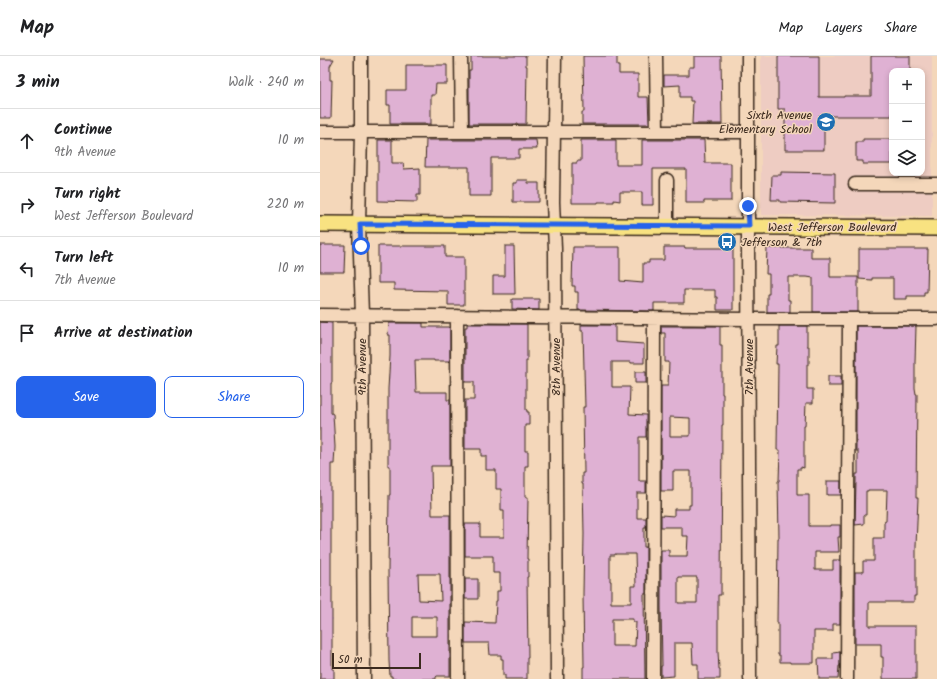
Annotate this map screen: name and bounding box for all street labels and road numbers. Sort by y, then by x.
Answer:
street label: West Jefferson Boulevard [768,218,897,237]
street label: 8th Avenue [547,337,566,396]
street label: 9th Avenue [353,338,372,396]
street label: 7th Avenue [740,338,759,395]

